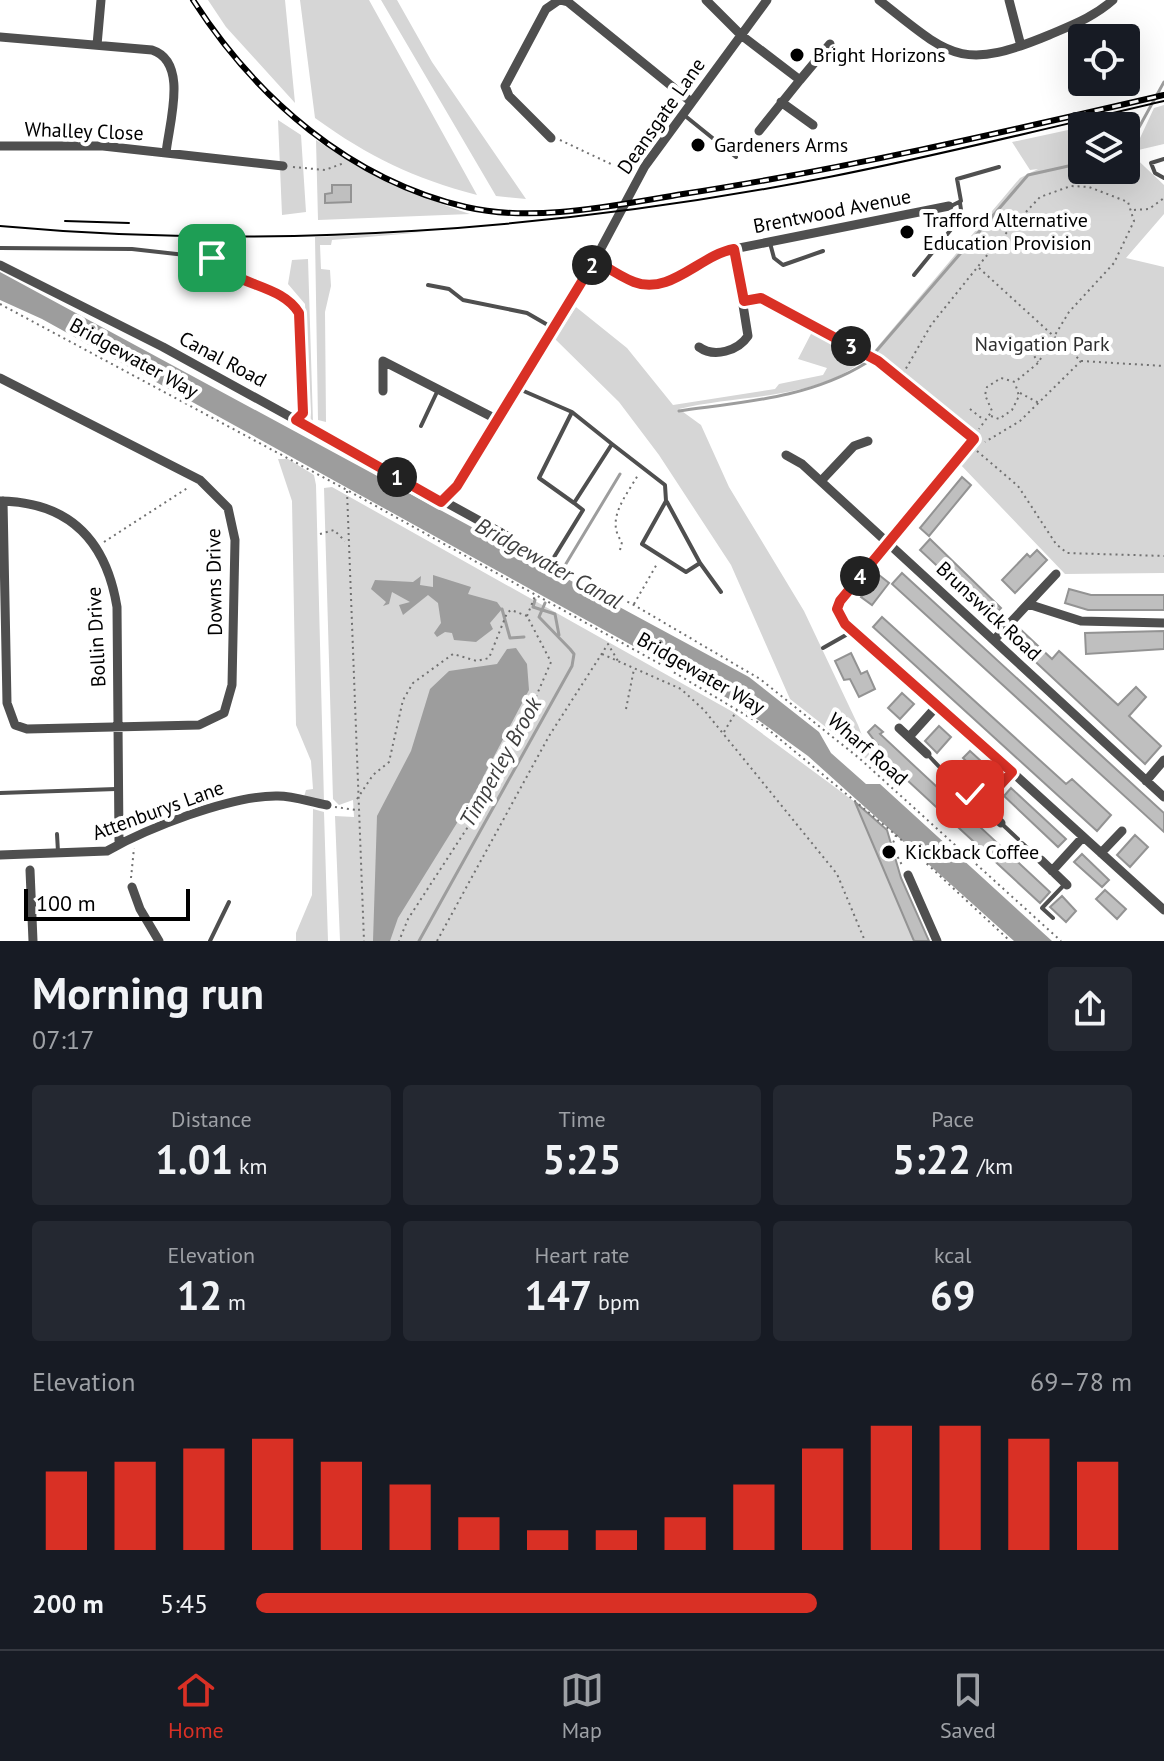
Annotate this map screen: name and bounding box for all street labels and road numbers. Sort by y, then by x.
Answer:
street label: Deansgate Lane [611,53,711,179]
street label: Whalley Close [24,116,144,146]
street label: Brentwood Avenue [751,183,913,239]
street label: Bridgewater Way [65,312,204,404]
street label: Canal Road [175,325,271,393]
street label: Downs Drive [200,528,228,636]
street label: Brunswick Road [931,556,1047,666]
street label: Bollin Drive [80,586,112,688]
street label: Bridgewater Way [632,626,770,720]
street label: Wharf Road [822,707,914,791]
street label: Attenburys Lane [89,774,227,846]

